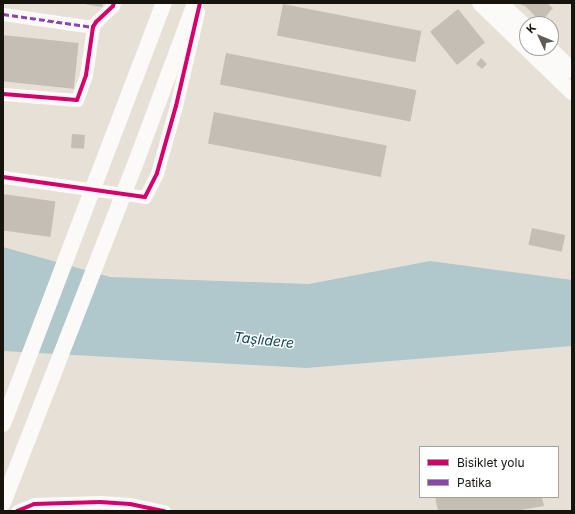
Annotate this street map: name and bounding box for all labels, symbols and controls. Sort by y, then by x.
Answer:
north arrow [519,16,559,56]
text: K [523,21,539,36]
water label: Taşlıdere [233,328,295,352]
legend [419,446,559,498]
text: Bisiklet yolu [457,455,525,470]
text: Patika [457,475,492,490]

